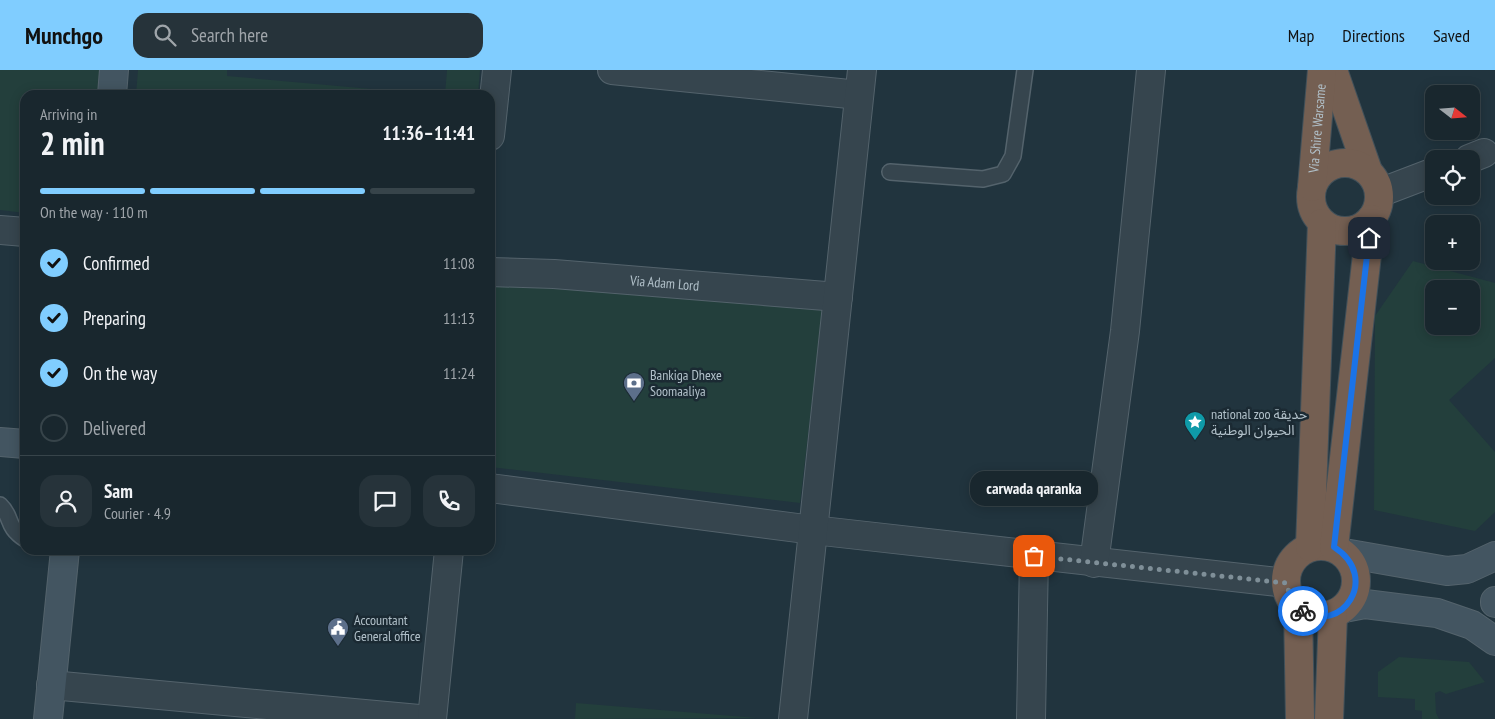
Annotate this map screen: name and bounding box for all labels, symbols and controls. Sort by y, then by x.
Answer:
search box [133,13,483,58]
text: Munchgo [25,20,103,51]
icon: search [151,21,179,49]
text: Search here [191,23,268,47]
text: Map [1288,24,1314,47]
text: Directions [1342,24,1405,47]
text: Saved [1433,24,1470,47]
street label: Via Shire Warsame [1304,83,1330,175]
north arrow [1425,85,1480,140]
map controls [1425,85,1480,335]
text: Arriving in [40,104,97,124]
text: 11:36–11:41 [382,121,475,145]
text: 2 min [40,122,105,164]
button: locate [1425,150,1480,205]
text: On the way · 110 m [40,202,148,222]
button: + [1425,215,1480,270]
pin [1348,217,1390,259]
icon: home [1355,224,1383,252]
icon: check [40,249,68,277]
text: Confirmed [83,251,150,275]
text: 11:08 [443,253,475,273]
street label: Via Adam Lord [628,271,700,295]
button: − [1425,280,1480,335]
icon: check [40,304,68,332]
text: Preparing [83,306,146,330]
text: 11:13 [443,308,475,328]
icon: check [40,359,68,387]
text: On the way [83,361,157,385]
text: 11:24 [443,363,475,383]
place label: Bankiga Dhexe Soomaaliya [650,366,722,400]
bank icon: Bankiga Dhexe Soomaaliya [622,371,646,402]
place label: national zoo حديقة الحيوان الوطنية [1211,405,1307,439]
place icon: national zoo حديقة الحيوان الوطنية [1183,410,1207,441]
text: Delivered [83,416,146,440]
callout: carwada qaranka [970,471,1098,506]
button: person [40,475,92,527]
button: chat [359,475,411,527]
button: phone [423,475,475,527]
text: carwada qaranka [986,478,1082,498]
text: Sam [104,479,133,503]
text: Courier · 4.9 [104,503,171,523]
pin [1013,535,1055,577]
icon: bag [1020,542,1048,570]
courier [1278,586,1328,636]
icon: bike [1289,597,1317,625]
place label: Accountant General office [354,611,421,645]
public building icon: Accountant General office [326,616,350,647]

